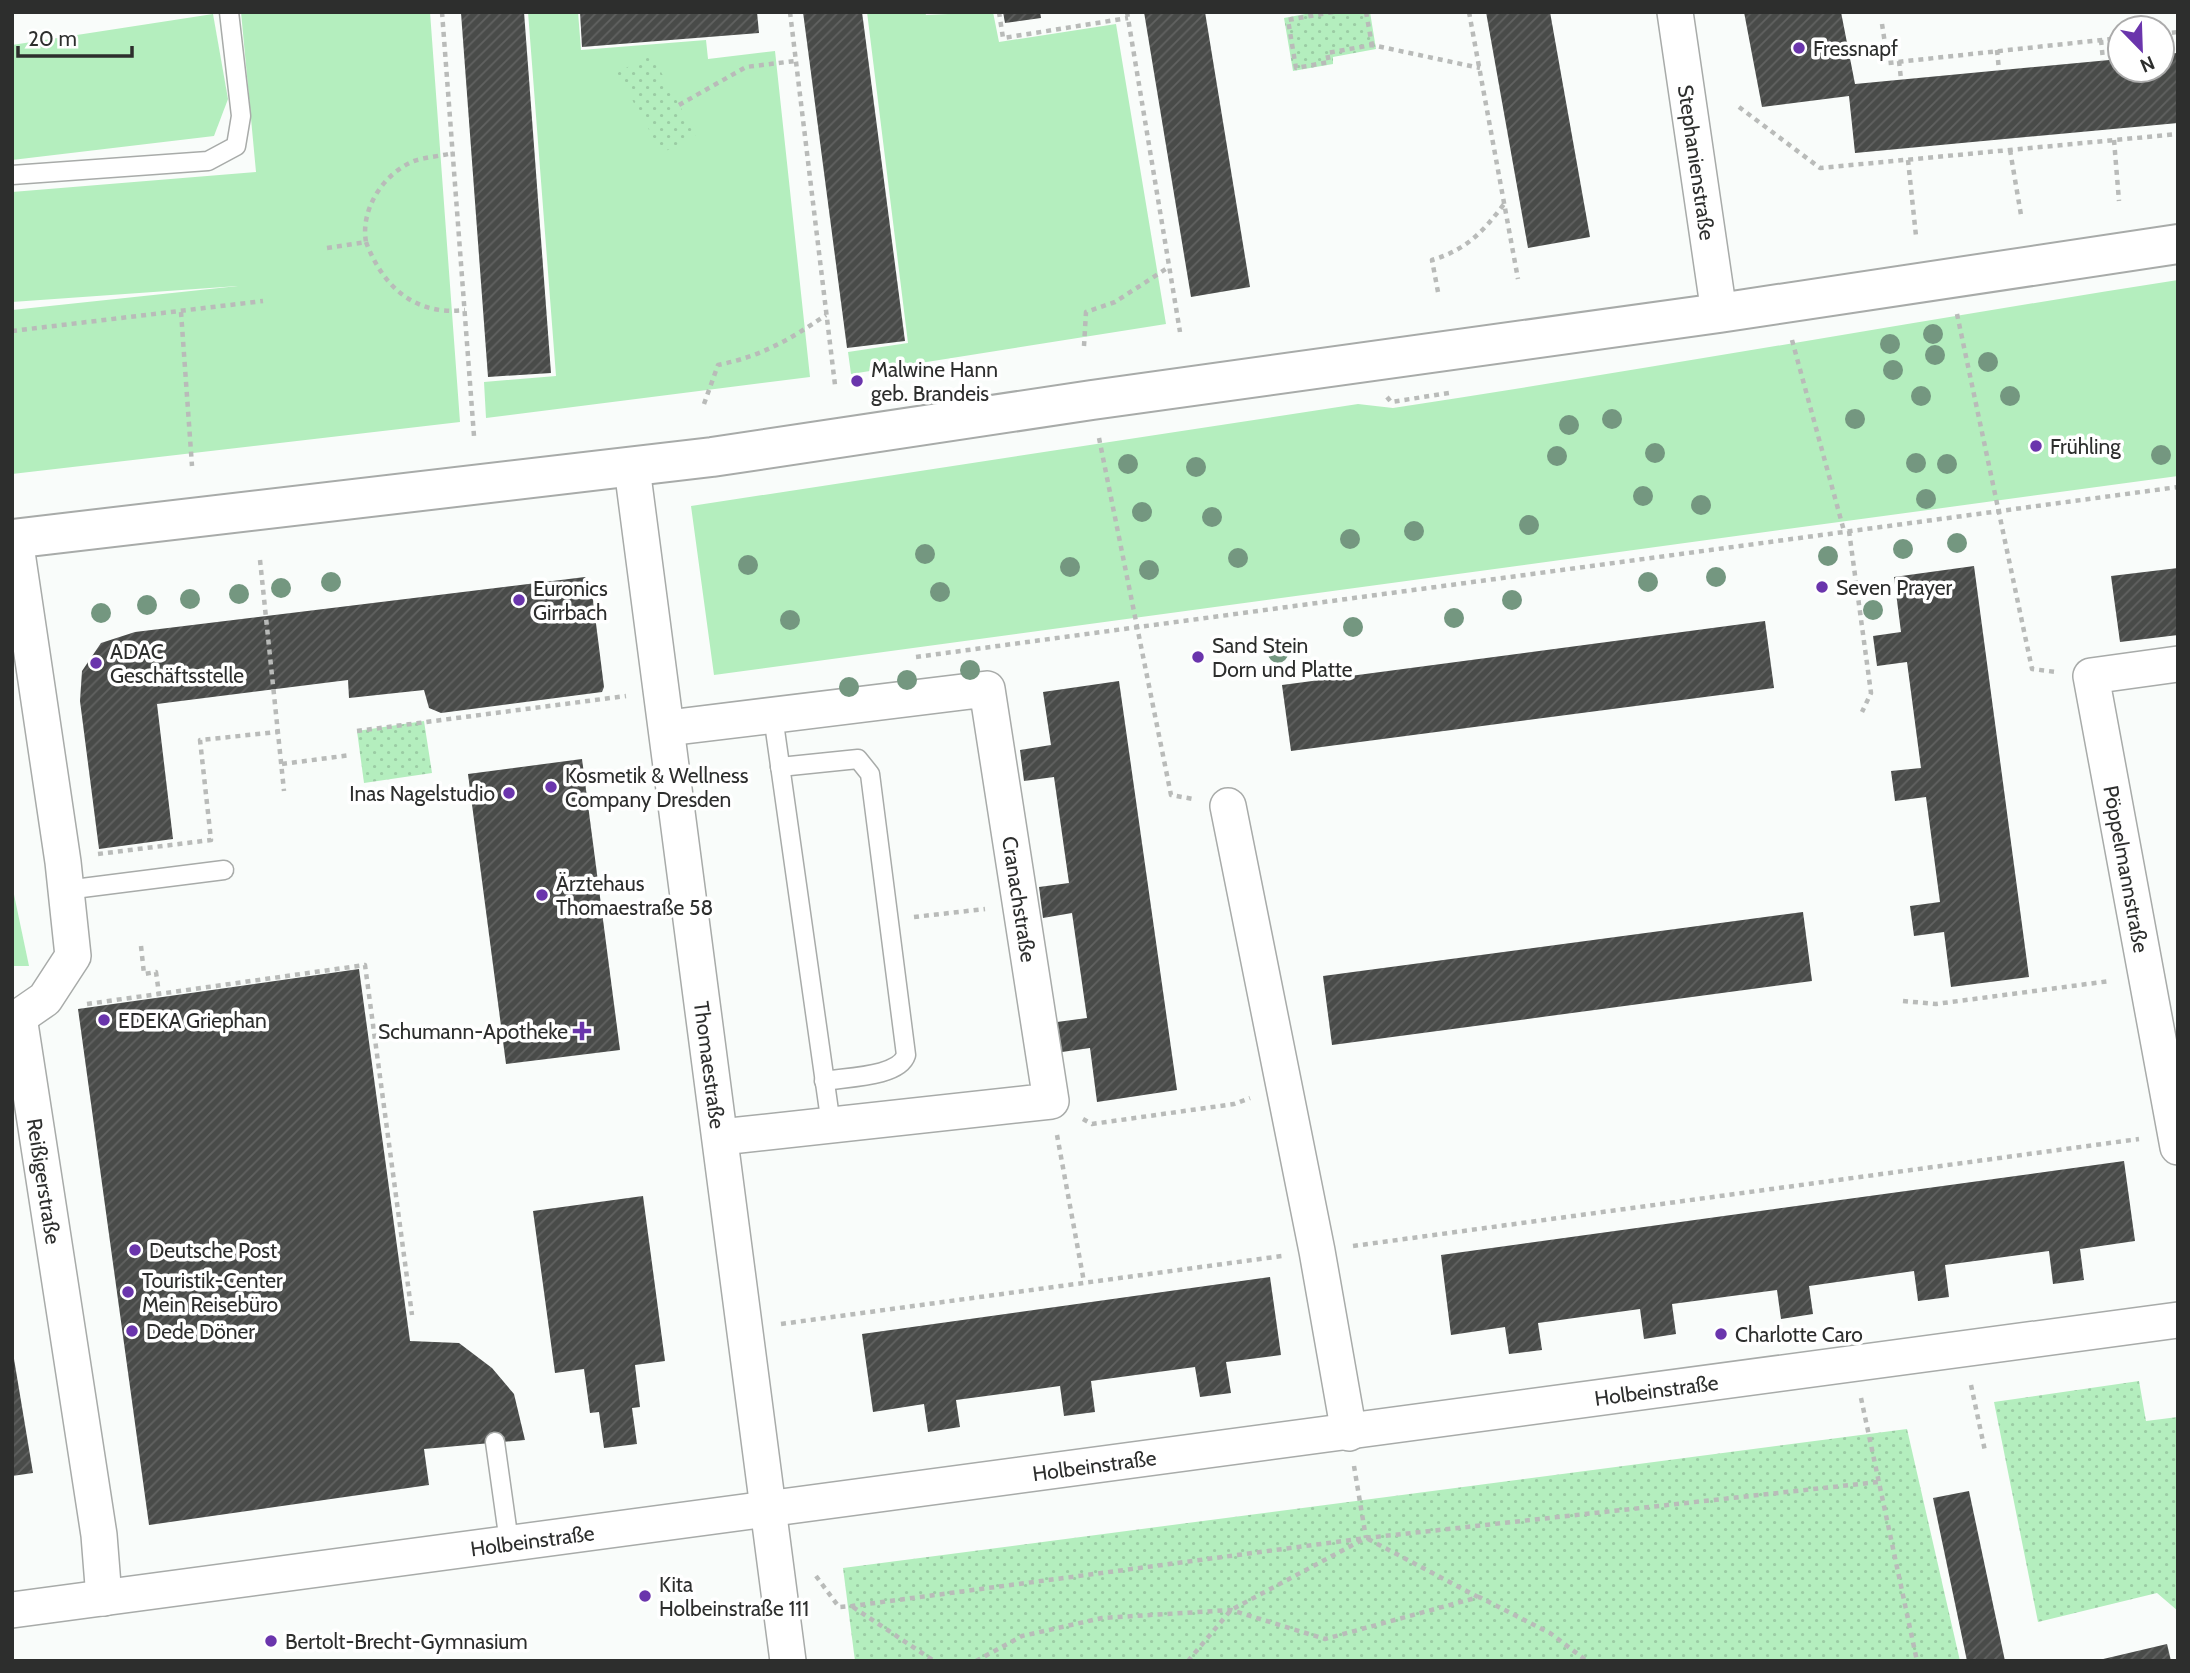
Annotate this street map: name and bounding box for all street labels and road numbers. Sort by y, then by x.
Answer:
street label: Stephanienstraße [1673,83,1721,242]
street label: Pöppelmannstraße [2099,783,2154,955]
street label: Cranachstraße [998,834,1042,964]
street label: Thomaestraße [689,1000,731,1130]
street label: Reißigerstraße [22,1116,66,1246]
street label: Holbeinstraße [1593,1369,1720,1411]
street label: Holbeinstraße [1031,1444,1158,1486]
street label: Holbeinstraße [469,1520,596,1561]

